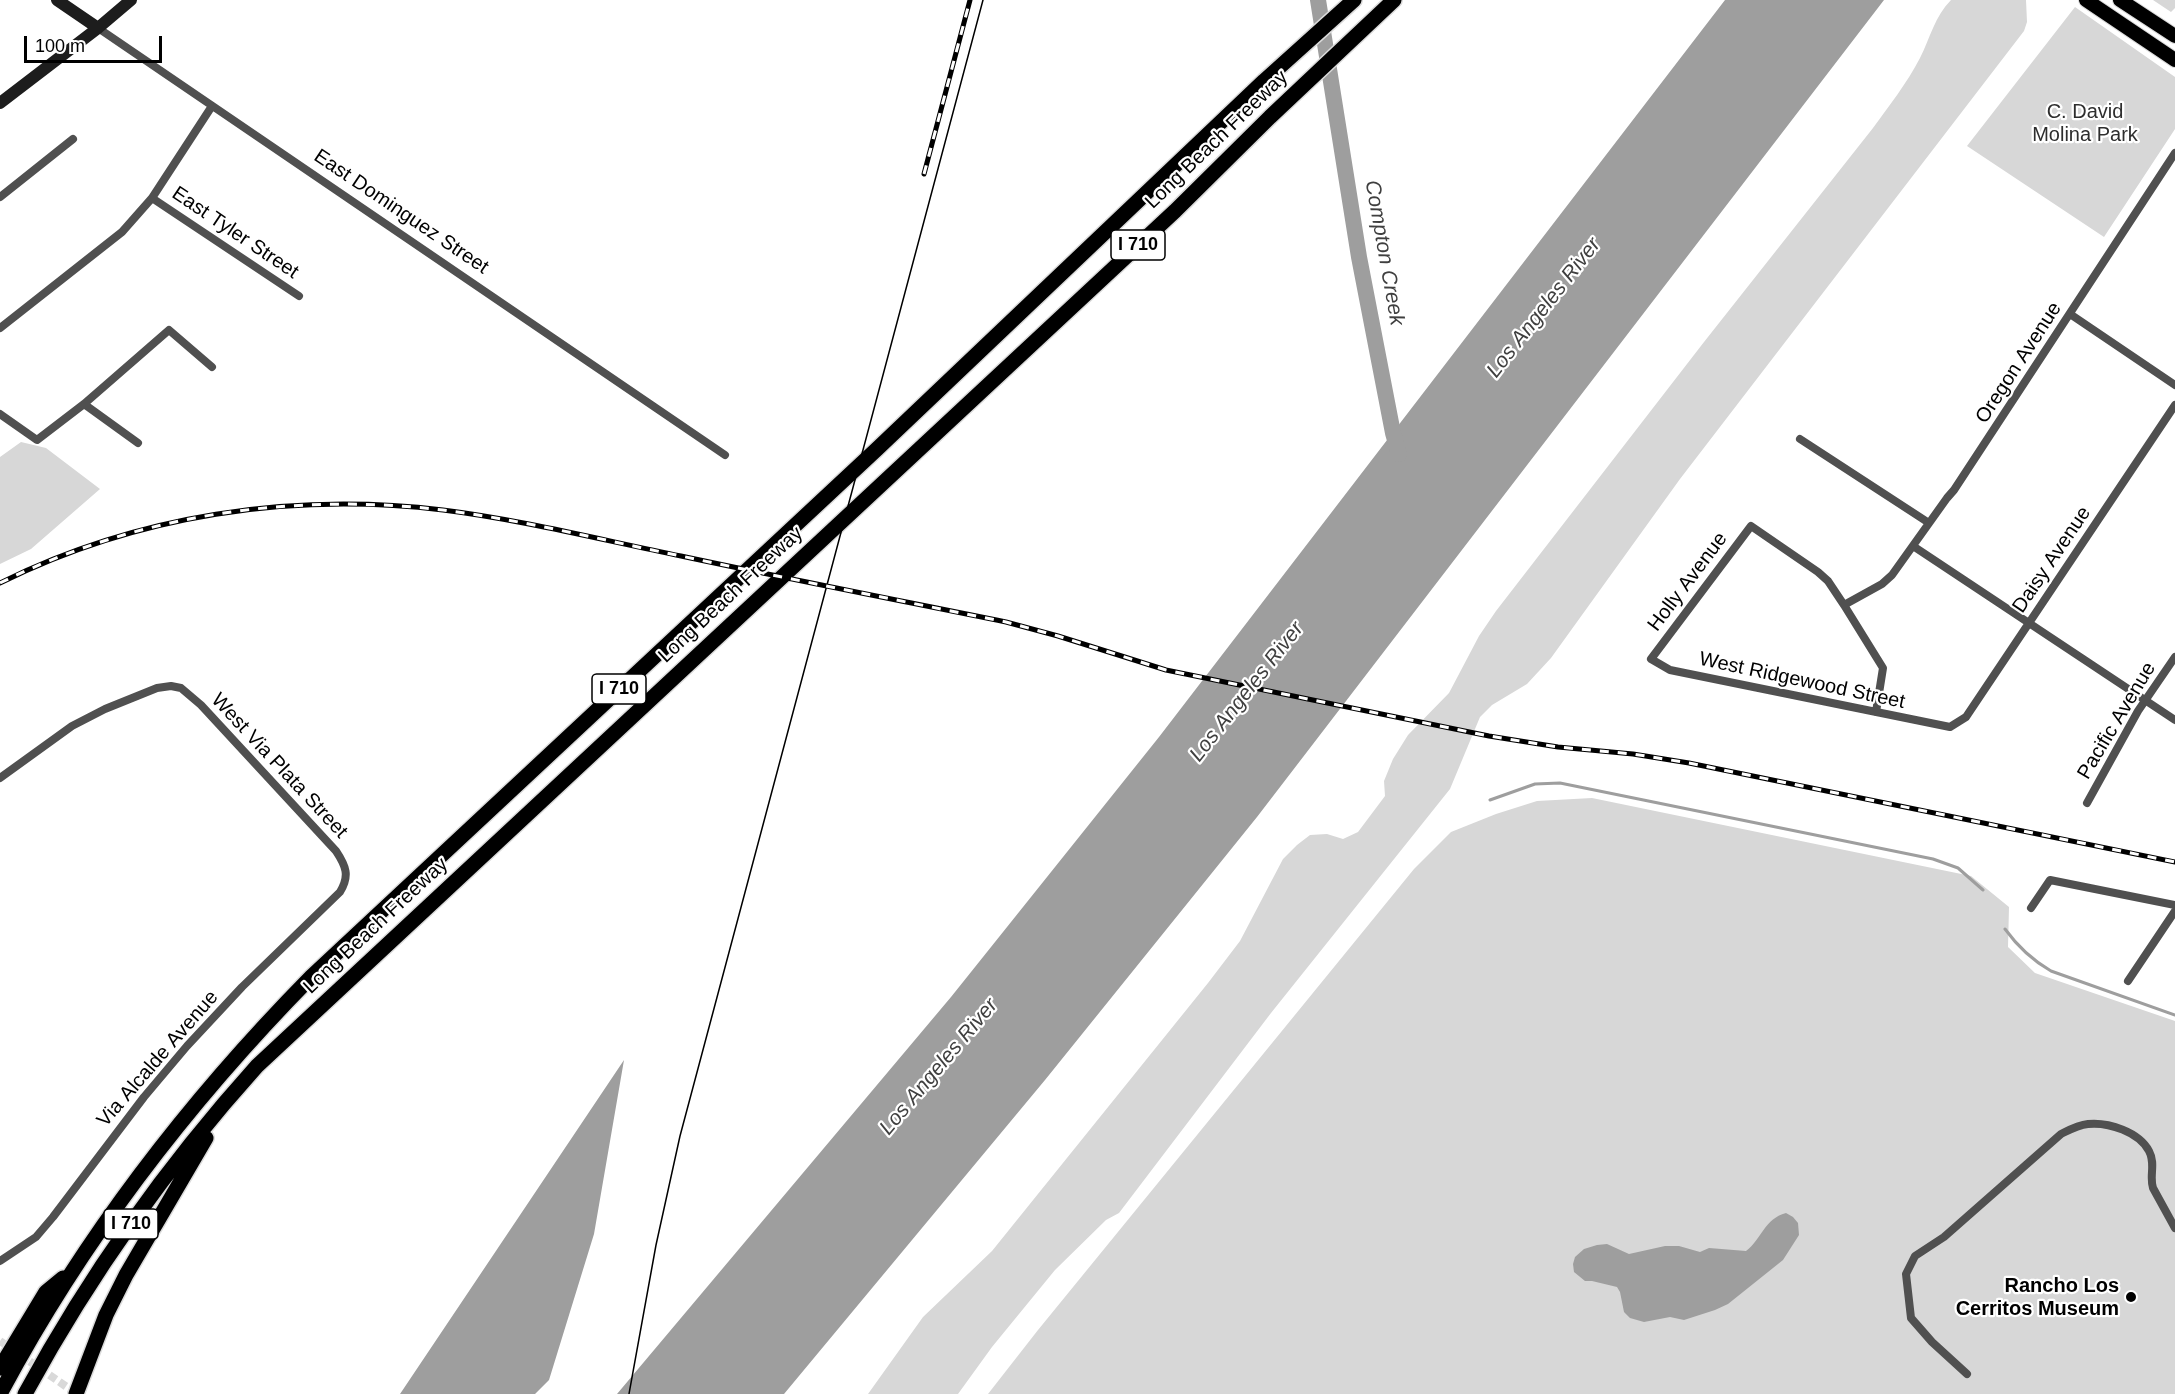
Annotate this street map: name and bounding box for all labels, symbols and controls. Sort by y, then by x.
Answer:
scale bar [27,24,165,62]
text: 100 m [35,36,85,56]
street label: Long Beach Freeway [1141,66,1293,214]
park label: C. David Molina Park [2032,100,2138,147]
street label: East Dominguez Street [309,145,493,279]
water label: Compton Creek [1359,178,1409,328]
street label: East Tyler Street [167,182,303,284]
road number: I 710 [1111,230,1165,260]
water label: Los Angeles River [1482,233,1606,383]
street label: Oregon Avenue [1971,298,2067,428]
street label: Daisy Avenue [2008,502,2096,618]
street label: Long Beach Freeway [654,522,808,668]
street label: Holly Avenue [1643,528,1733,636]
water label: Los Angeles River [1185,617,1309,767]
street label: West Ridgewood Street [1697,647,1907,715]
street label: Pacific Avenue [2073,658,2161,784]
road number: I 710 [592,674,646,704]
street label: West Via Plata Street [206,689,352,843]
street label: Long Beach Freeway [299,853,453,999]
street label: Via Alcalde Avenue [92,986,224,1132]
water label: Los Angeles River [875,994,1003,1140]
road number: I 710 [104,1209,158,1239]
place label: Rancho Los Cerritos Museum [1956,1274,2119,1321]
marker: Rancho Los Cerritos Museum [2124,1290,2138,1304]

